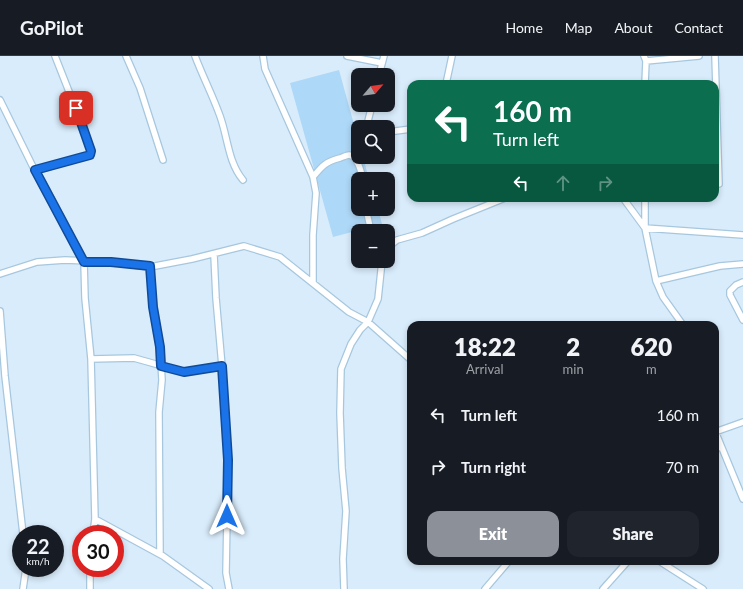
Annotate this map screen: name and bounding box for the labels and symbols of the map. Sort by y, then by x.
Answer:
north arrow [351,68,395,112]
pin [59,91,93,125]
position arrow [206,495,248,537]
speed limit sign: 30 [72,525,124,577]

